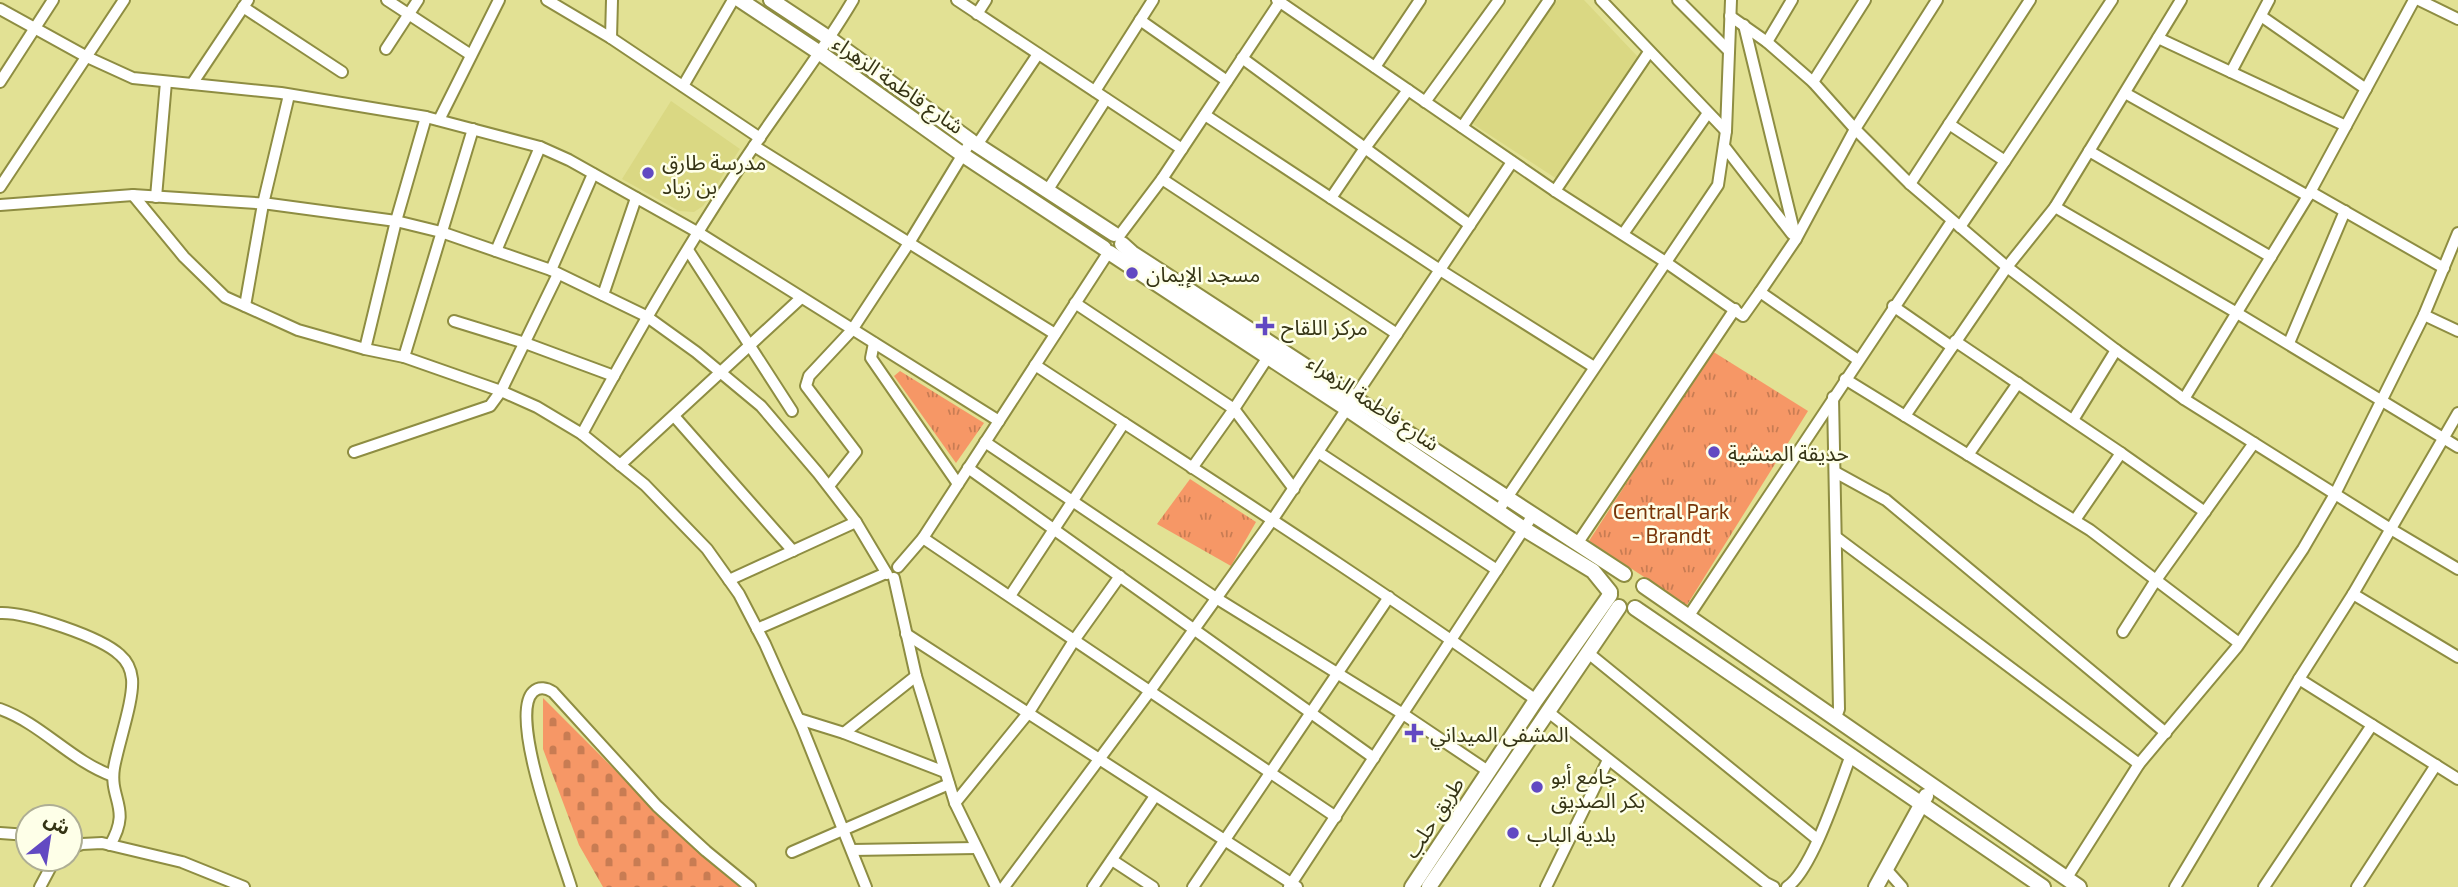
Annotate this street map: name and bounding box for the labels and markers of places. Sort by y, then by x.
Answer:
place label: مدرسة طارق بن زياد [662,149,766,199]
marker: مدرسة طارق بن زياد [640,165,656,181]
place label: مسجد الإيمان [1146,261,1260,288]
marker: مسجد الإيمان [1124,265,1140,281]
place label: مركز اللقاح [1281,314,1368,343]
marker: مركز اللقاح [1255,316,1275,336]
place label: حديقة المنشية [1728,440,1849,465]
marker: حديقة المنشية [1706,444,1722,460]
place label: المشفى الميداني [1430,721,1569,750]
marker: المشفى الميداني [1404,723,1424,743]
place label: جامع أبو بكر الصديق [1551,763,1645,814]
marker: جامع أبو بكر الصديق [1529,779,1545,795]
place label: بلدية الباب [1527,821,1616,846]
marker: بلدية الباب [1505,825,1521,841]

